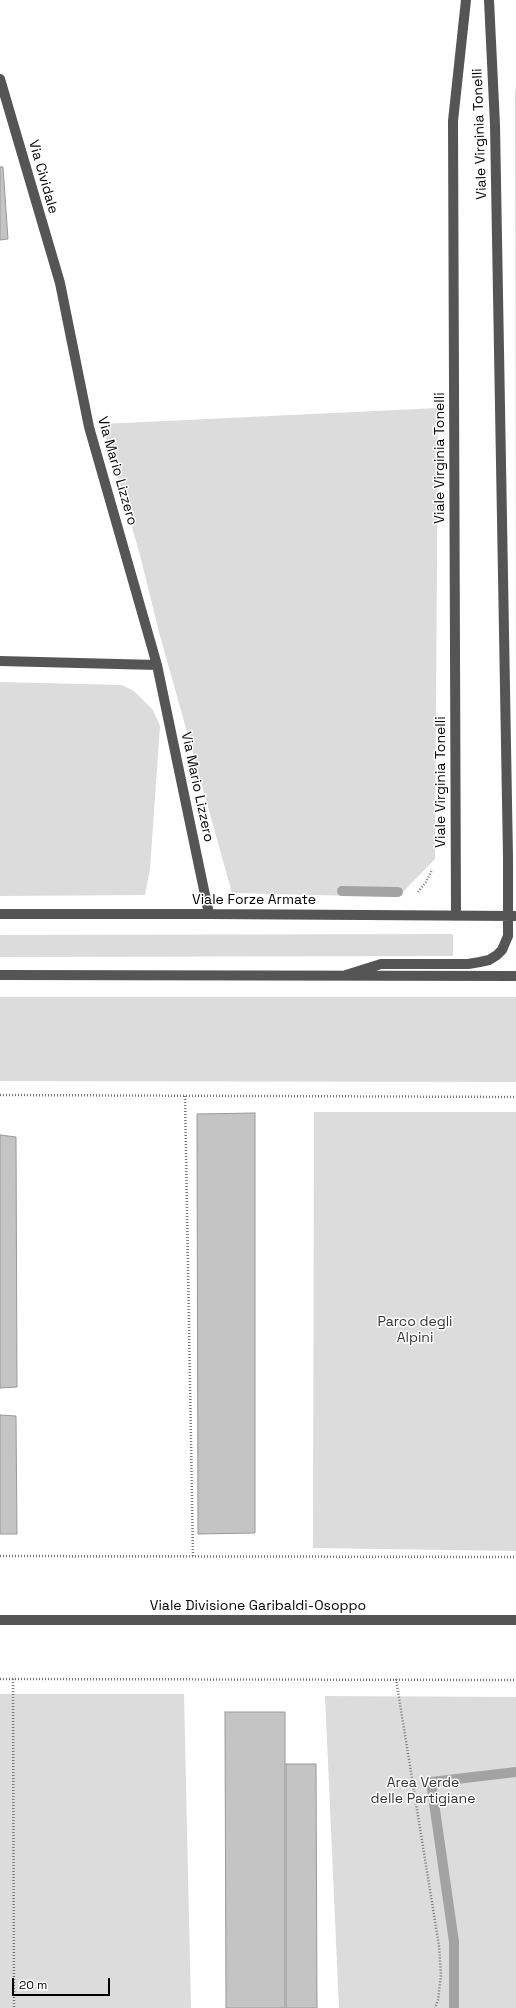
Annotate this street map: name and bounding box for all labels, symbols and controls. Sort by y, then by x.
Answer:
street label: Viale Virginia Tonelli [469,68,491,200]
street label: Via Cividale [24,138,62,216]
street label: Viale Virginia Tonelli [432,392,448,524]
street label: Via Mario Lizzero [93,415,141,527]
street label: Viale Virginia Tonelli [433,716,449,848]
street label: Via Mario Lizzero [177,730,217,844]
street label: Viale Forze Armate [192,892,316,908]
park label: Parco degli Alpini [377,1314,453,1346]
street label: Viale Divisione Garibaldi-Osoppo [150,1598,366,1614]
park label: Area Verde delle Partigiane [371,1775,475,1808]
scale bar [14,1970,112,1996]
text: 20 m [19,1977,47,1993]

